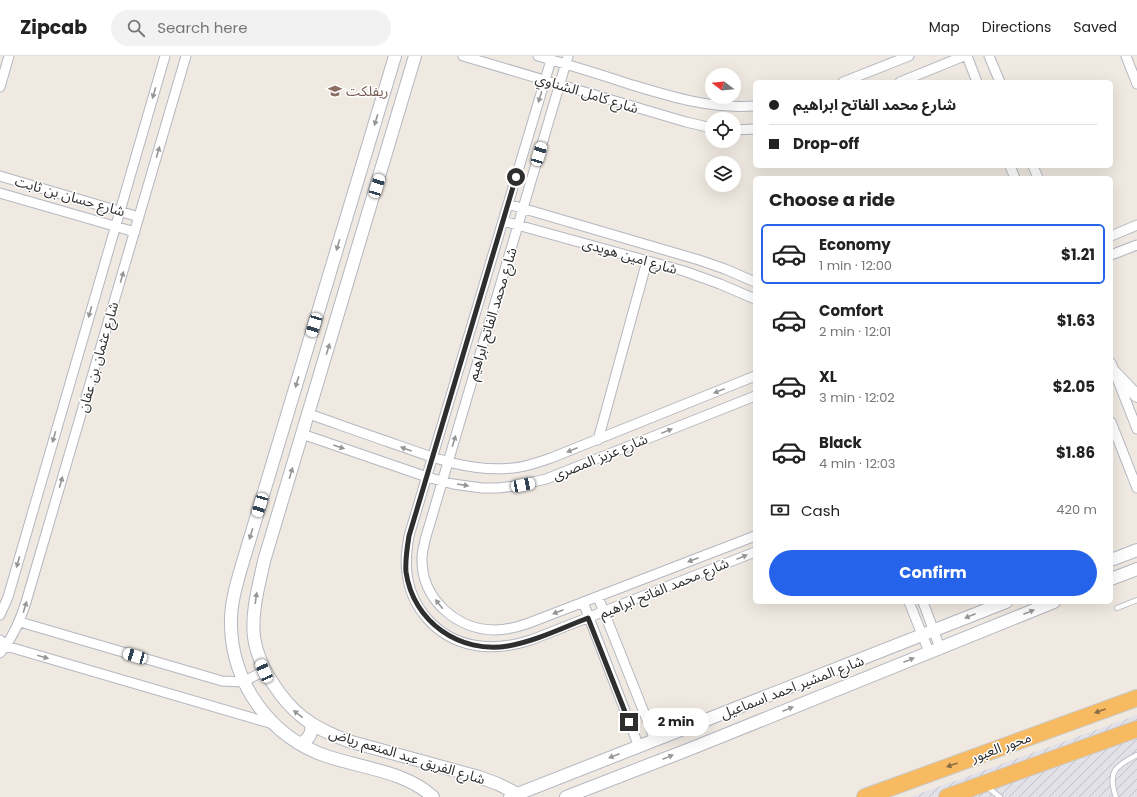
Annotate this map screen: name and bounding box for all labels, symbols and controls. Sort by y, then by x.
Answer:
search box [111,10,391,46]
text: Zipcab [20,14,87,41]
icon: search [125,17,147,39]
text: Search here [157,17,248,38]
text: Map [929,17,960,37]
text: Directions [982,17,1051,37]
text: Saved [1073,17,1117,37]
street label: شارع كامل الشناوي [533,68,641,119]
north arrow [705,68,741,104]
map controls [705,68,741,192]
place label: ريفلكت [346,81,388,101]
school or university icon: ريفلكت [327,83,343,99]
one-way arrow [151,88,157,100]
one-way arrow [537,92,543,104]
text: شارع محمد الفاتح ابراهيم [793,94,956,115]
button: locate [705,112,741,148]
one-way arrow [373,114,379,126]
text: Drop-off [793,133,859,154]
car [530,141,548,167]
one-way arrow [155,146,161,158]
button: layers [705,156,741,192]
route start [507,168,525,186]
street label: شارع حسان بن ثابت [12,171,127,222]
car [368,173,386,199]
text: Choose a ride [769,187,895,212]
street label: شارع امين هويدى [580,233,680,280]
text: Economy [819,234,891,255]
icon: car [771,236,807,272]
one-way arrow [335,239,341,251]
text: $1.21 [1061,244,1095,265]
street label: شارع محمد الفاتح ابراهيم [462,245,523,383]
text: 1 min · 12:00 [819,256,892,275]
one-way arrow [119,270,125,283]
street label: شارع عثمان بن عفان [73,299,124,415]
text: Comfort [819,300,883,321]
icon: car [771,302,807,338]
one-way arrow [87,306,93,318]
text: $1.63 [1057,310,1095,331]
car [305,312,323,338]
text: 2 min · 12:01 [819,322,891,341]
one-way arrow [325,342,331,354]
text: XL [819,366,837,387]
icon: car [771,368,807,404]
text: $2.05 [1053,376,1095,397]
one-way arrow [294,377,300,389]
one-way arrow [713,388,724,394]
text: 3 min · 12:02 [819,388,895,407]
one-way arrow [662,428,673,434]
street label: شارع عزيز المصرى [549,429,651,486]
one-way arrow [51,431,57,443]
text: Black [819,432,862,453]
icon: car [771,434,807,470]
one-way arrow [451,435,457,447]
text: $1.86 [1056,442,1095,463]
one-way arrow [334,444,346,450]
one-way arrow [399,445,411,451]
one-way arrow [566,447,578,453]
text: 4 min · 12:03 [819,454,895,473]
one-way arrow [288,467,294,479]
one-way arrow [58,476,64,488]
car [510,477,536,493]
one-way arrow [457,482,469,488]
car [251,492,269,518]
icon: cash [769,499,791,521]
text: Cash [801,500,840,521]
text: 420 m [1056,500,1097,519]
one-way arrow [248,528,254,540]
button: Confirm [769,550,1097,596]
street label: شارع محمد الفاتح ابراهيم [596,553,732,624]
one-way arrow [737,553,749,559]
one-way arrow [15,556,21,568]
one-way arrow [686,557,698,563]
one-way arrow [254,592,260,604]
one-way arrow [435,599,443,610]
one-way arrow [22,600,28,612]
one-way arrow [552,609,564,615]
one-way arrow [1024,609,1035,615]
one-way arrow [963,614,975,620]
car [122,647,148,665]
street label: شارع المشير احمد اسماعيل [717,650,867,725]
one-way arrow [38,654,50,660]
one-way arrow [903,657,915,663]
car [254,658,274,684]
one-way arrow [783,706,794,712]
callout: 2 min [643,708,709,736]
one-way arrow [1094,709,1106,715]
one-way arrow [293,710,304,719]
text: 2 min [658,712,694,731]
route end [620,713,638,731]
street label: شارع الفريق عبد المنعم رياض [326,723,488,790]
street label: محور العبور [967,727,1034,767]
one-way arrow [608,754,620,760]
one-way arrow [662,754,674,760]
one-way arrow [945,763,957,769]

